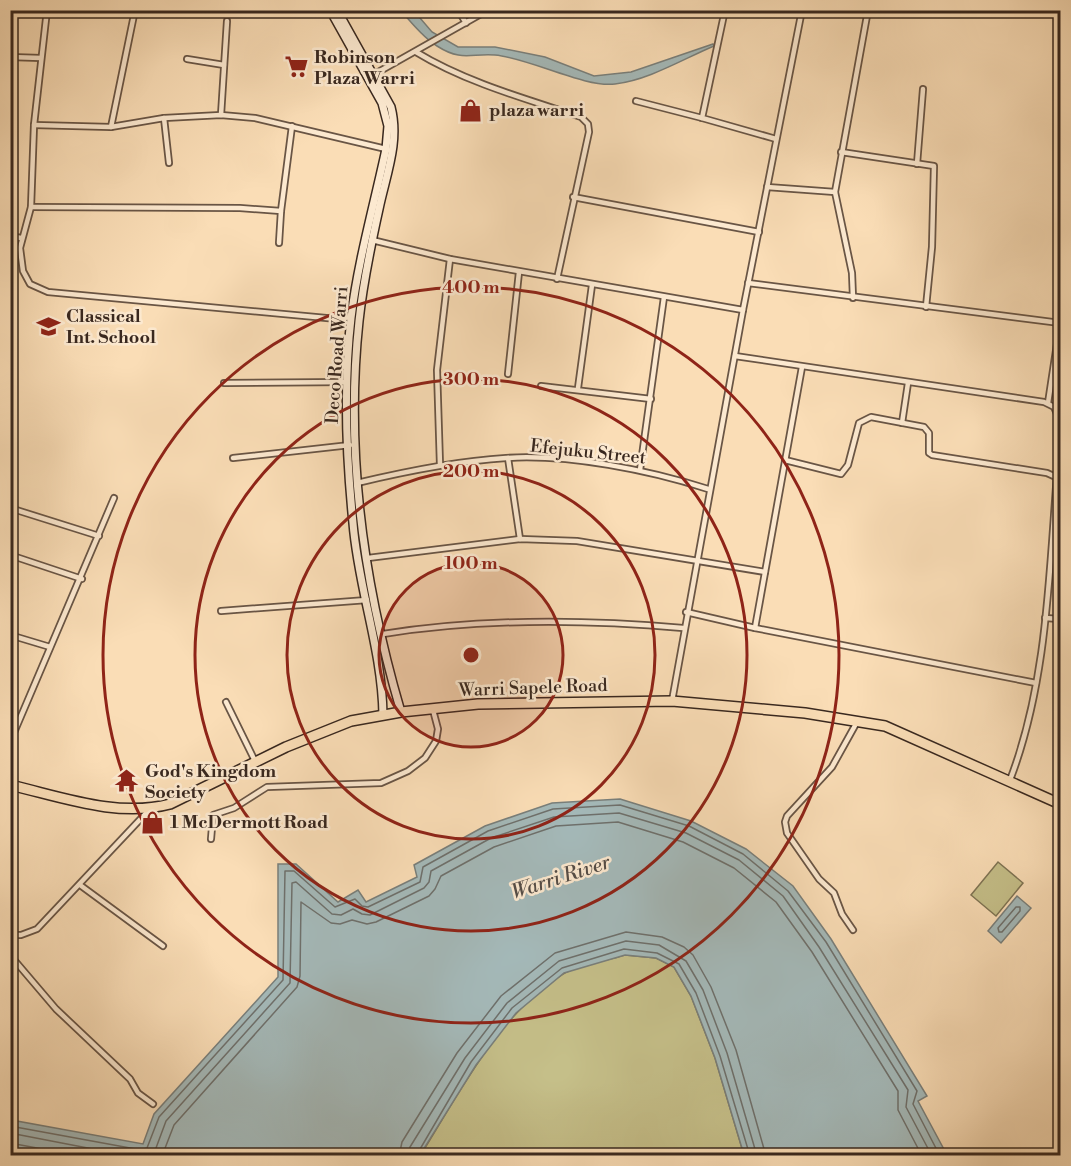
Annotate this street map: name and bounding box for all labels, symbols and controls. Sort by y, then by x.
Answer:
place label: Robinson Plaza Warri [314,46,415,90]
supermarket icon: Robinson Plaza Warri [283,54,309,80]
shop icon: plaza warri [458,97,484,123]
place label: plaza warri [489,99,584,122]
text: 400 m [442,276,500,299]
street label: Deco Road Warri [321,285,353,425]
place label: Classical Int. School [66,305,156,349]
school or university icon: Classical Int. School [35,313,61,339]
text: 300 m [443,368,500,391]
street label: Efejuku Street [529,434,648,470]
text: 200 m [443,460,500,483]
text: 100 m [444,552,498,575]
centre of rings [461,645,481,665]
street label: Warri Sapele Road [457,674,609,702]
place label: God's Kingdom Society [145,760,277,804]
temple icon: God's Kingdom Society [114,768,140,794]
shop icon: 1 McDermott Road [139,809,165,835]
place label: 1 McDermott Road [170,811,328,834]
water label: Warri River [508,850,614,906]

